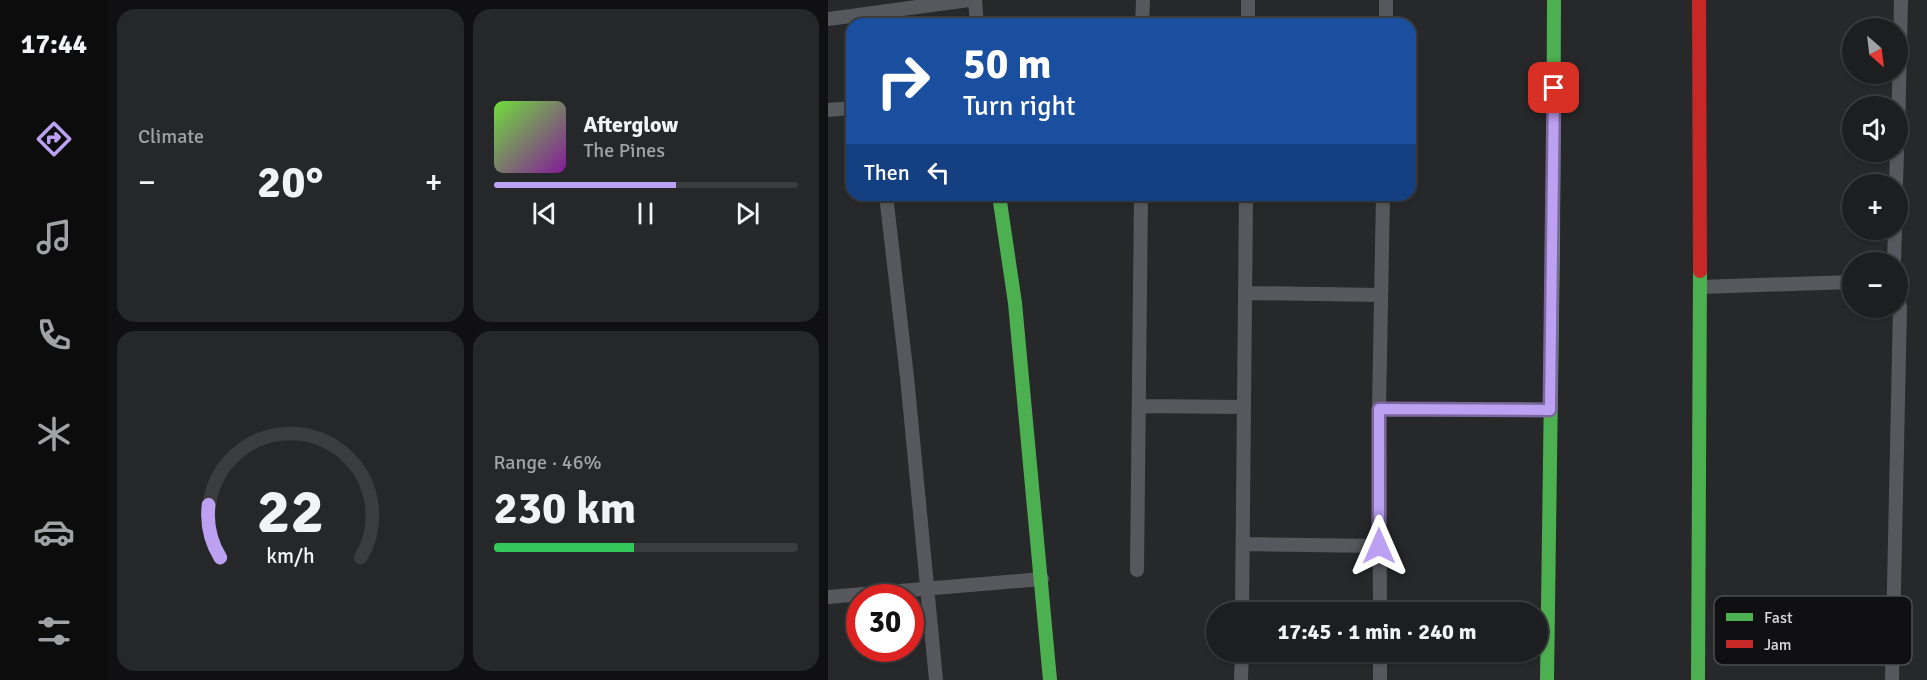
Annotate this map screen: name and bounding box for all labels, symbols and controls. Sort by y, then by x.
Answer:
north arrow [1842,18,1908,84]
map controls [1842,18,1908,318]
text: 17:44 [21,28,87,61]
text: 50 m [963,39,1052,90]
icon: right [864,42,942,120]
pin [1528,62,1579,113]
icon: arrive [1537,71,1570,104]
text: Turn right [963,90,1076,123]
button: sound [1842,96,1908,162]
text: Afterglow [584,111,678,138]
icon: directions [33,118,75,160]
text: Climate [138,124,204,149]
text: The Pines [584,138,665,163]
text: 20° [257,155,324,210]
icon: left [922,156,955,189]
text: Then [864,159,910,186]
text: − [138,162,156,203]
text: + [425,162,442,203]
button: + [1842,174,1908,240]
icon: previous [528,197,561,230]
icon: pause [629,197,662,230]
icon: next [731,197,764,230]
icon: music [33,216,75,258]
button: − [1842,252,1908,318]
icon: phone [33,314,75,356]
icon: climate [33,413,75,455]
text: Range · 46% [494,450,602,475]
text: 22 [257,473,324,550]
text: 230 km [494,481,636,536]
icon: car [33,511,75,553]
position arrow [1347,514,1411,578]
text: km/h [266,543,315,569]
speed limit sign: 30 [846,584,924,662]
legend [1714,596,1912,665]
text: Fast [1764,608,1793,628]
icon: filters [33,610,75,652]
text: 17:45 · 1 min · 240 m [1277,618,1477,645]
text: Jam [1764,635,1792,655]

